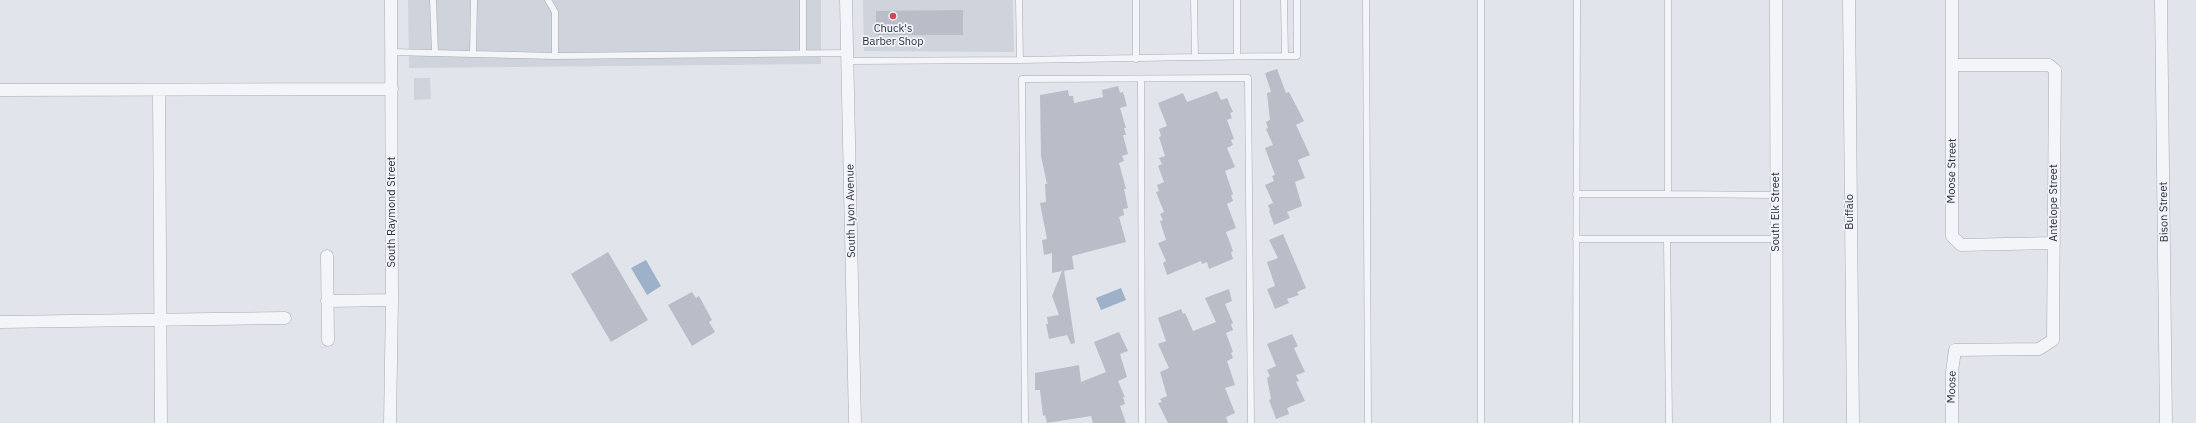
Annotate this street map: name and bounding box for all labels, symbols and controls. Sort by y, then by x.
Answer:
marker: Chuck's Barber Shop [888,11,898,21]
place label: Chuck's Barber Shop [862,22,924,48]
street label: Moose Street [1945,138,1959,204]
street label: South Raymond Street [385,157,399,267]
street label: South Lyon Avenue [844,164,858,258]
street label: Antelope Street [2047,164,2061,242]
street label: South Elk Street [1769,172,1783,252]
street label: Bison Street [2157,182,2171,242]
street label: Buffalo [1843,194,1857,230]
street label: Moose [1945,370,1959,404]

